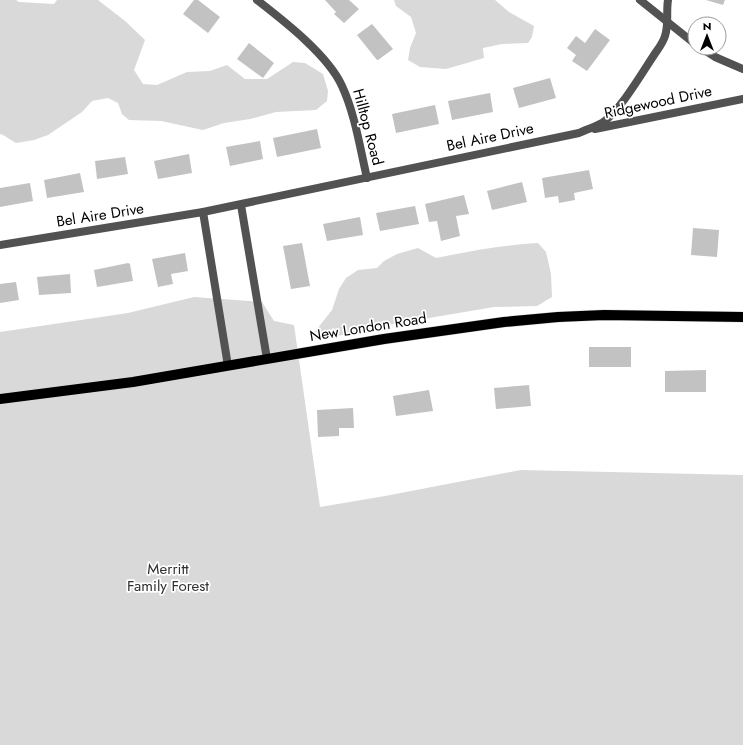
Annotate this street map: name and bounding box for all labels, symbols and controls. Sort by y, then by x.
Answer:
north arrow [687,16,727,56]
text: N [703,18,711,34]
street label: Ridgewood Drive [602,80,714,124]
street label: Hilltop Road [347,86,389,168]
street label: Bel Aire Drive [445,117,536,157]
street label: Bel Aire Drive [55,197,146,233]
street label: New London Road [308,307,428,347]
park label: Merritt Family Forest [127,558,209,597]

